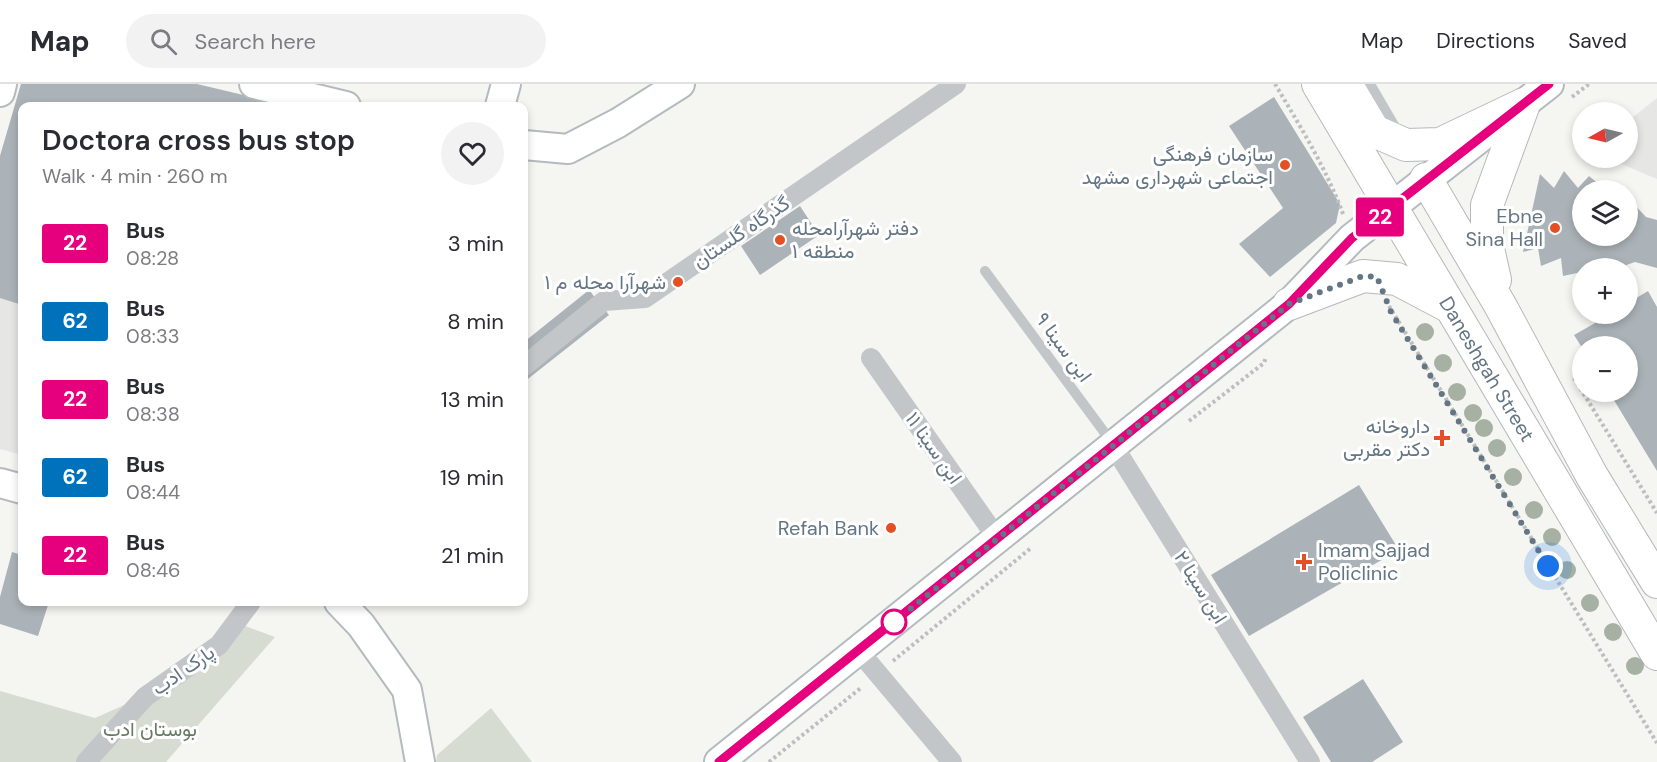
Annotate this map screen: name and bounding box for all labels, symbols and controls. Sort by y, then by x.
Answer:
search box [126,14,546,68]
text: Map [30,23,90,60]
icon: search [147,25,180,58]
text: Search here [195,27,316,56]
text: Map [1361,27,1403,55]
text: Directions [1436,27,1535,55]
text: Saved [1568,27,1627,55]
north arrow [1572,102,1638,168]
map controls [1572,102,1638,402]
text: Doctora cross bus stop [42,122,355,159]
button: heart [441,122,504,185]
place label: سازمان فرهنگی اجتماعی شهرداری مشهد [1082,141,1273,190]
marker: سازمان فرهنگی اجتماعی شهرداری مشهد [1278,158,1292,172]
text: Walk · 4 min · 260 m [42,163,227,189]
button: layers [1572,180,1638,246]
street label: گذرگاه گلستان [687,190,795,274]
line badge: 22 [1353,198,1407,236]
text: 22 [1368,203,1392,231]
place label: Ebne Sina Hall [1466,203,1543,252]
place label: دفتر شهرآرامحله منطقه ۱ [792,215,919,264]
text: Bus [126,216,165,245]
marker: Ebne Sina Hall [1548,221,1562,235]
text: 22 [63,229,87,257]
text: 3 min [448,229,504,258]
marker: دفتر شهرآرامحله منطقه ۱ [773,233,787,247]
text: 08:28 [126,245,179,271]
button: + [1572,258,1638,324]
place label: شهرآرا محله م ۱ [544,269,666,295]
marker: شهرآرا محله م ۱ [671,275,685,289]
street label: Daneshgah Street [1433,292,1541,446]
text: Bus [126,294,165,323]
text: 62 [62,307,88,335]
text: 8 min [447,307,504,336]
street label: ابن سینا ۹ [1030,307,1098,387]
text: 08:33 [126,323,180,349]
button: − [1572,336,1638,402]
text: Bus [126,372,165,401]
text: 22 [63,385,87,413]
text: 13 min [441,385,504,414]
text: 08:38 [126,401,180,427]
street label: ابن سینا ۱۱ [900,407,968,489]
place label: داروخانه دکتر مقربی [1343,413,1430,462]
marker: داروخانه دکتر مقربی [1435,431,1449,445]
text: Bus [126,450,165,479]
text: 62 [62,463,88,491]
text: 19 min [440,463,504,492]
text: 08:44 [126,479,180,505]
place label: Refah Bank [778,515,879,541]
marker: Refah Bank [884,521,898,535]
text: Bus [126,528,165,557]
place label: Imam Sajjad Policlinic [1318,537,1430,586]
text: 22 [63,541,87,569]
text: 21 min [441,541,504,570]
street label: ابن سینا ۲ [1168,546,1234,628]
your location [1533,551,1563,581]
marker: Imam Sajjad Policlinic [1295,553,1313,571]
text: 08:46 [126,557,181,583]
unlabelled marker [881,609,907,635]
street label: پارک ادب [146,639,220,702]
park label: بوستان ادب [103,716,197,742]

